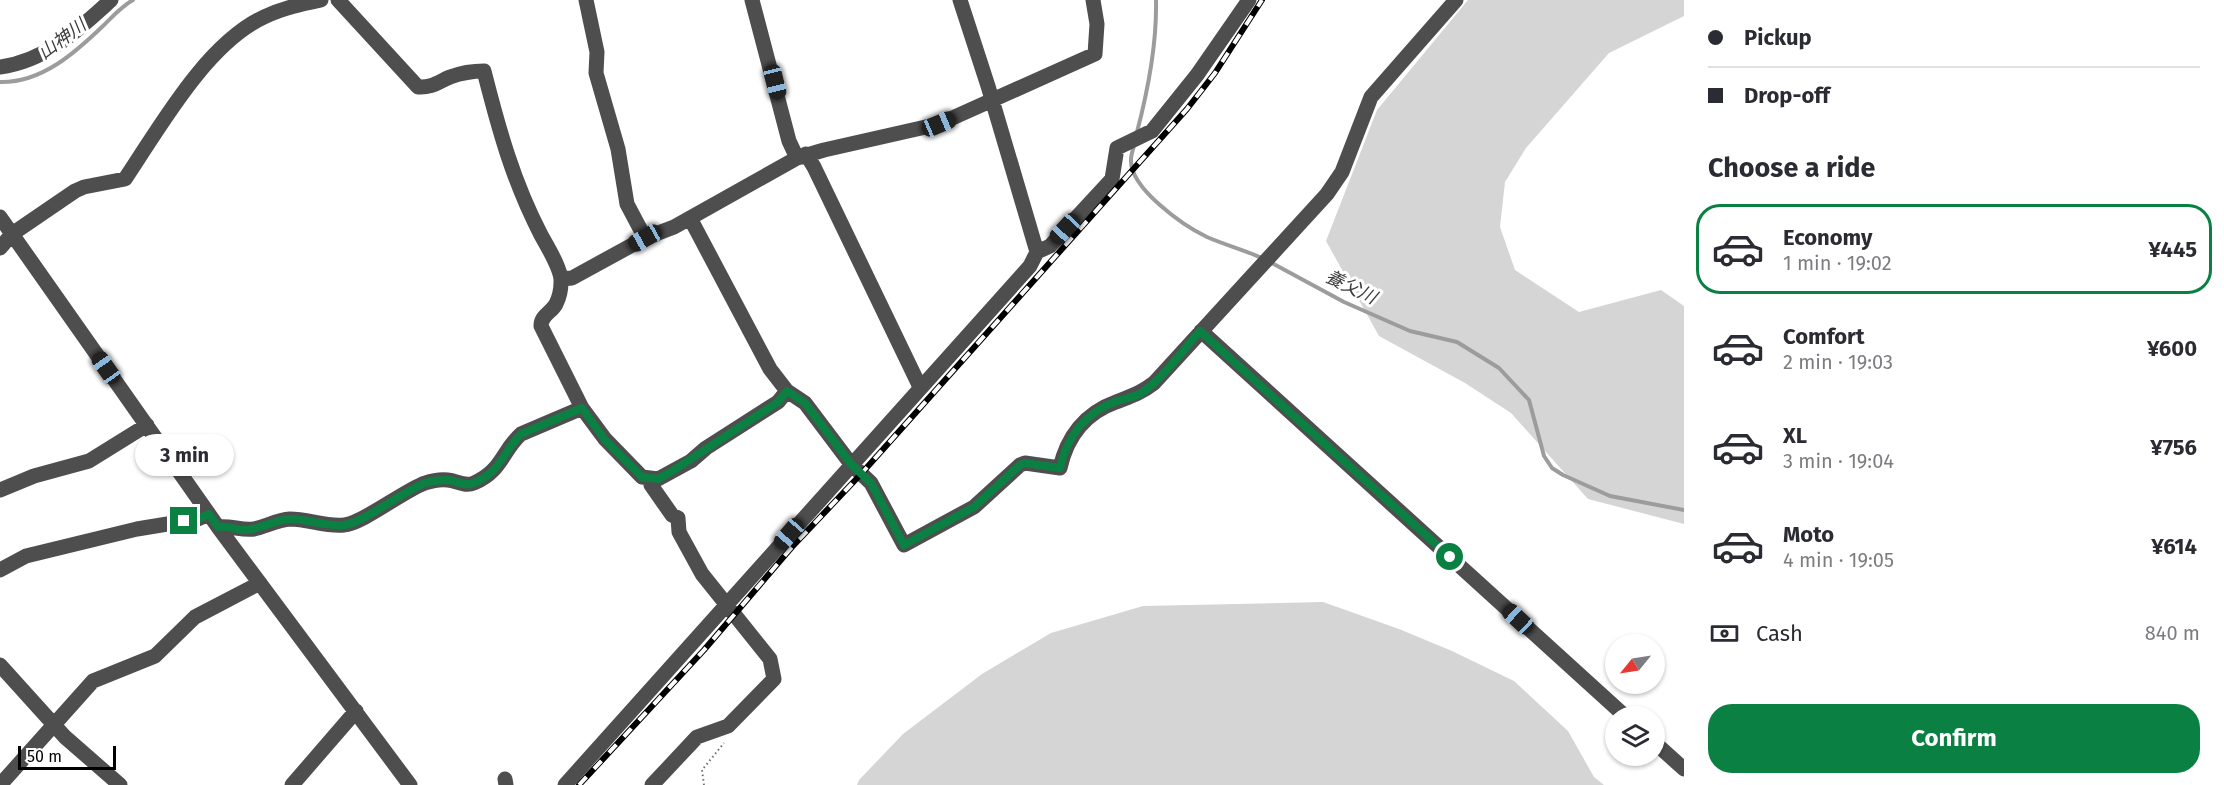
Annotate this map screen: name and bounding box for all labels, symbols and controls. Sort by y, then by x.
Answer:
water label: 山神川 [34,13,92,64]
text: Pickup [1744,24,1812,51]
car [762,62,788,102]
text: Drop-off [1744,82,1830,109]
car [919,109,959,139]
text: Choose a ride [1708,152,1875,184]
car [1046,210,1084,248]
car [625,221,665,255]
icon: car [1711,222,1765,276]
text: Economy [1783,224,1872,251]
text: ¥445 [2149,236,2197,263]
text: 1 min · 19:02 [1783,251,1892,275]
water label: 養父川 [1322,265,1382,310]
icon: car [1711,321,1765,375]
text: Comfort [1783,323,1864,350]
text: ¥600 [2147,335,2197,362]
car [88,348,124,388]
text: 2 min · 19:03 [1783,350,1893,374]
icon: car [1711,420,1765,474]
text: XL [1783,422,1807,449]
callout: 3 min [134,434,234,476]
text: ¥756 [2150,434,2197,461]
text: 3 min [160,443,209,467]
text: 3 min · 19:04 [1783,449,1894,473]
route end [170,507,197,534]
car [770,515,808,553]
icon: car [1711,519,1765,573]
text: Moto [1783,521,1834,548]
text: ¥614 [2151,533,2197,560]
route start [1436,543,1463,570]
text: 4 min · 19:05 [1783,548,1894,572]
car [1499,600,1537,638]
icon: cash [1708,617,1741,650]
text: Cash [1756,620,1803,647]
text: 840 m [2145,621,2200,645]
north arrow [1605,634,1665,694]
map controls [1605,634,1665,766]
button: Confirm [1708,704,2200,773]
button: layers [1605,706,1665,766]
scale bar [18,743,116,770]
text: 50 m [27,747,62,766]

